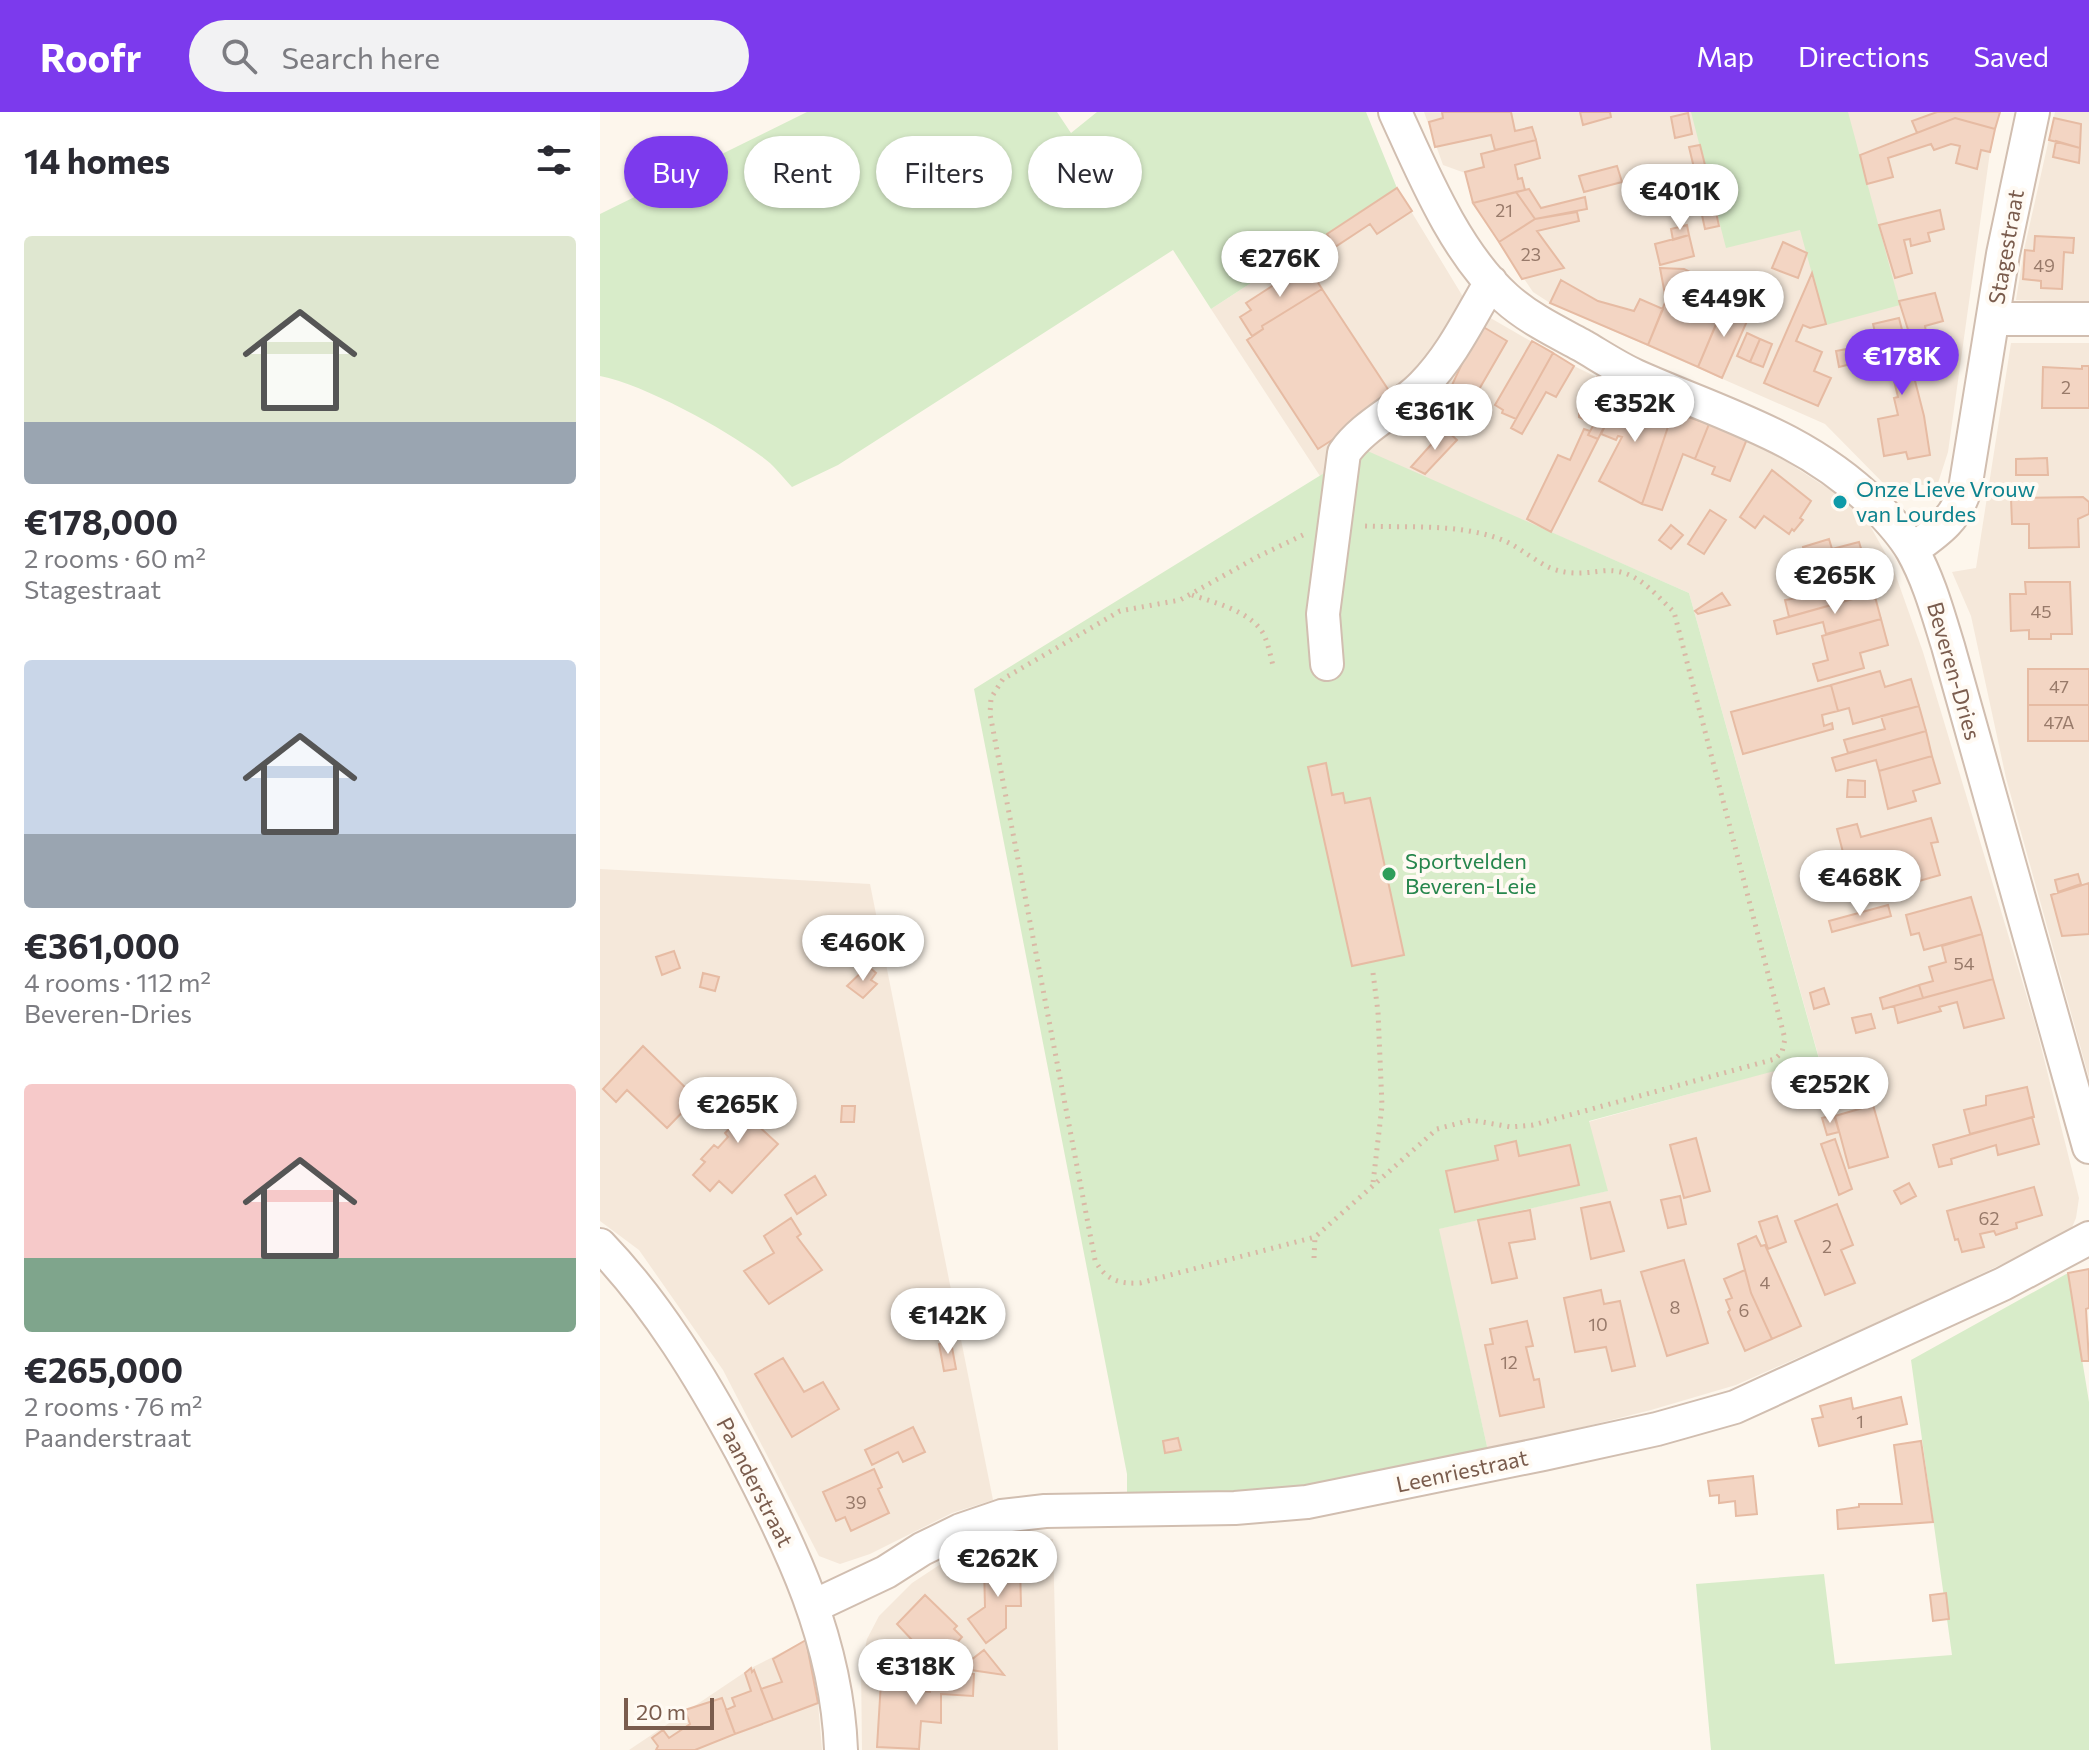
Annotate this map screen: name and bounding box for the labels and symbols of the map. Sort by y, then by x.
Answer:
pin: €401K [1624,164,1736,232]
street label: Stagestraat [1982,187,2029,306]
house number: 21 [1495,199,1513,221]
pin: €276K [1224,231,1336,299]
house number: 23 [1521,243,1541,265]
house number: 49 [2033,254,2055,276]
pin: €449K [1668,271,1780,339]
pin: €178K [1846,329,1958,397]
pin: €352K [1579,376,1691,444]
house number: 2 [2061,376,2071,398]
pin: €361K [1379,384,1491,452]
place label: Onze Lieve Vrouw van Lourdes [1856,475,2035,527]
marker: Onze Lieve Vrouw van Lourdes [1831,493,1849,511]
pin: €265K [1779,548,1891,616]
street label: Beveren-Dries [1922,599,1987,743]
house number: 45 [2030,600,2052,622]
house number: 47 [2049,675,2069,697]
house number: 47A [2044,711,2074,733]
place label: Sportvelden Beveren-Leie [1405,847,1536,899]
pin: €468K [1804,850,1916,918]
marker: Sportvelden Beveren-Leie [1380,865,1398,883]
pin: €460K [807,915,919,983]
house number: 54 [1953,952,1975,974]
pin: €252K [1774,1057,1886,1125]
pin: €265K [682,1077,794,1145]
house number: 62 [1979,1207,1999,1229]
house number: 2 [1822,1235,1832,1257]
house number: 4 [1760,1271,1771,1293]
pin: €142K [892,1288,1004,1356]
house number: 8 [1670,1296,1681,1318]
house number: 6 [1739,1299,1749,1321]
house number: 10 [1588,1313,1608,1335]
house number: 12 [1500,1351,1518,1373]
house number: 1 [1856,1410,1864,1432]
street label: Paanderstraat [711,1413,800,1551]
street label: Leenriestraat [1394,1443,1530,1498]
house number: 39 [845,1491,867,1513]
pin: €262K [942,1531,1054,1599]
pin: €318K [860,1639,972,1707]
scale bar [624,1694,714,1730]

